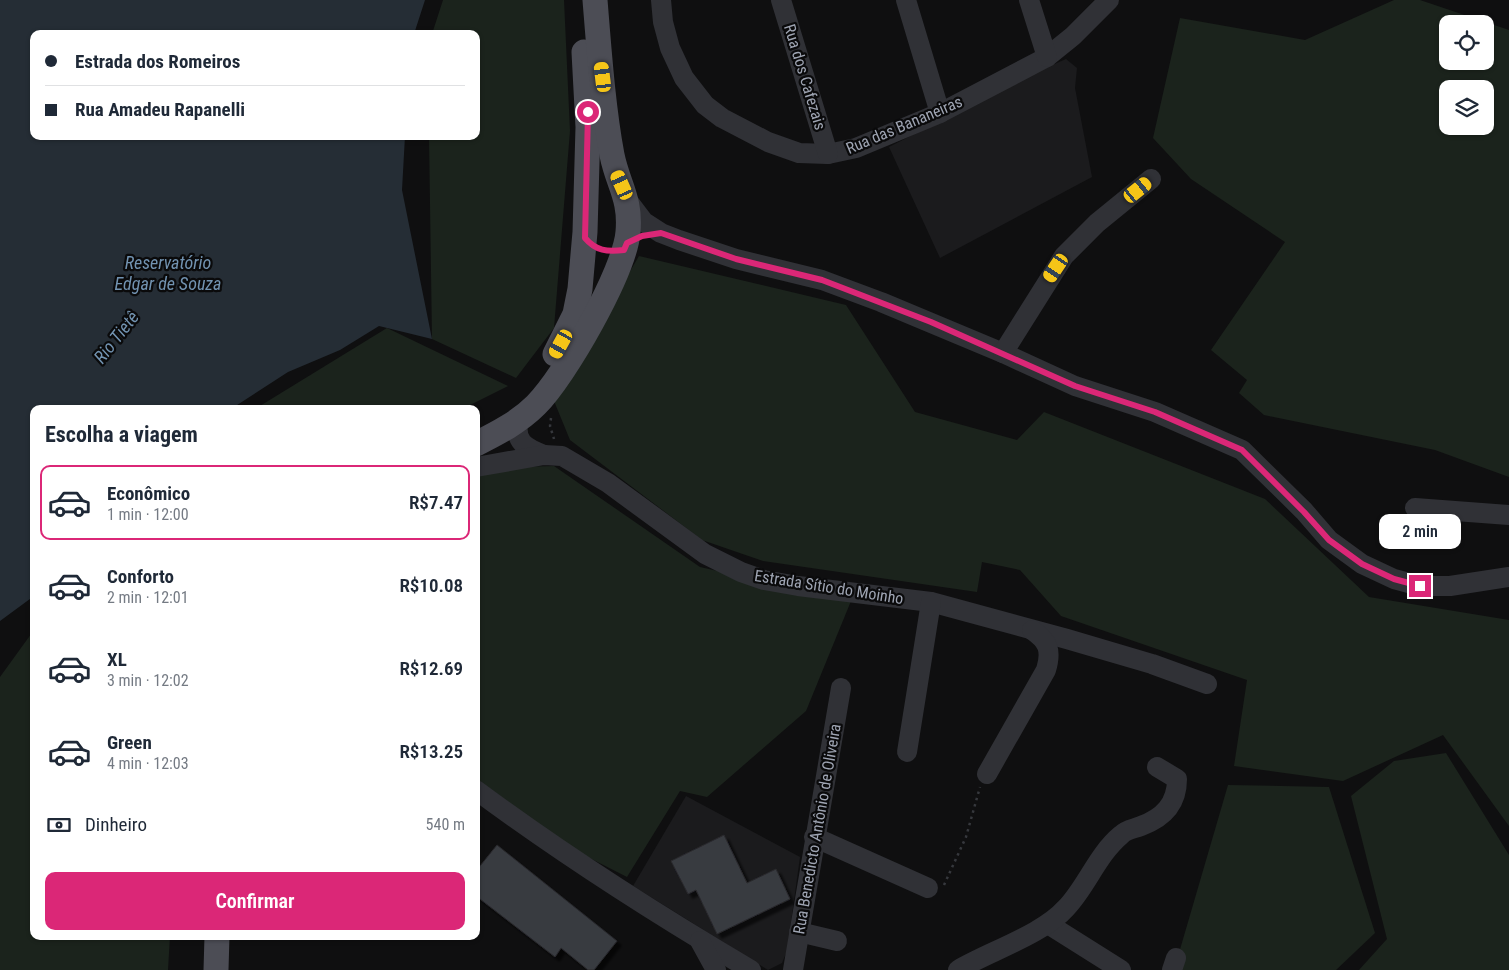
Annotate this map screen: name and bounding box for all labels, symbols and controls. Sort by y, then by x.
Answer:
map controls [1439,15,1494,135]
button: locate [1439,15,1494,70]
street label: Rua dos Cafezais [780,22,830,132]
text: Estrada dos Romeiros [75,50,240,73]
car [593,61,612,93]
button: layers [1439,80,1494,135]
street label: Rua das Bananeiras [843,92,965,158]
text: Rua Amadeu Rapanelli [75,98,245,121]
route start [577,101,599,123]
car [609,168,634,202]
car [1121,175,1154,205]
car [1041,251,1070,285]
water label: Reservatório Edgar de Souza [115,252,221,294]
water label: Rio Tietê [89,307,143,367]
car [547,327,574,361]
text: Escolha a viagem [45,422,198,447]
icon: car [47,480,92,525]
text: Econômico [107,482,190,505]
text: R$7.47 [409,491,463,514]
text: 1 min · 12:00 [107,505,189,524]
callout: 2 min [1379,514,1461,548]
text: 2 min [1402,522,1438,541]
icon: car [47,563,92,608]
text: Conforto [107,565,174,588]
street label: Estrada Sítio do Moinho [753,566,905,608]
text: R$10.08 [399,574,463,597]
route end [1409,575,1431,597]
text: 2 min · 12:01 [107,588,189,607]
icon: car [47,646,92,691]
text: XL [107,648,127,671]
text: R$12.69 [399,657,463,680]
text: 3 min · 12:02 [107,671,189,690]
street label: Rua Benedicto Antônio de Oliveira [789,722,845,936]
icon: car [47,729,92,774]
text: Green [107,731,152,754]
text: R$13.25 [399,740,463,763]
text: 4 min · 12:03 [107,754,189,773]
icon: cash [45,811,73,839]
text: Dinheiro [85,813,147,836]
text: 540 m [426,815,465,834]
button: Confirmar [45,872,465,930]

